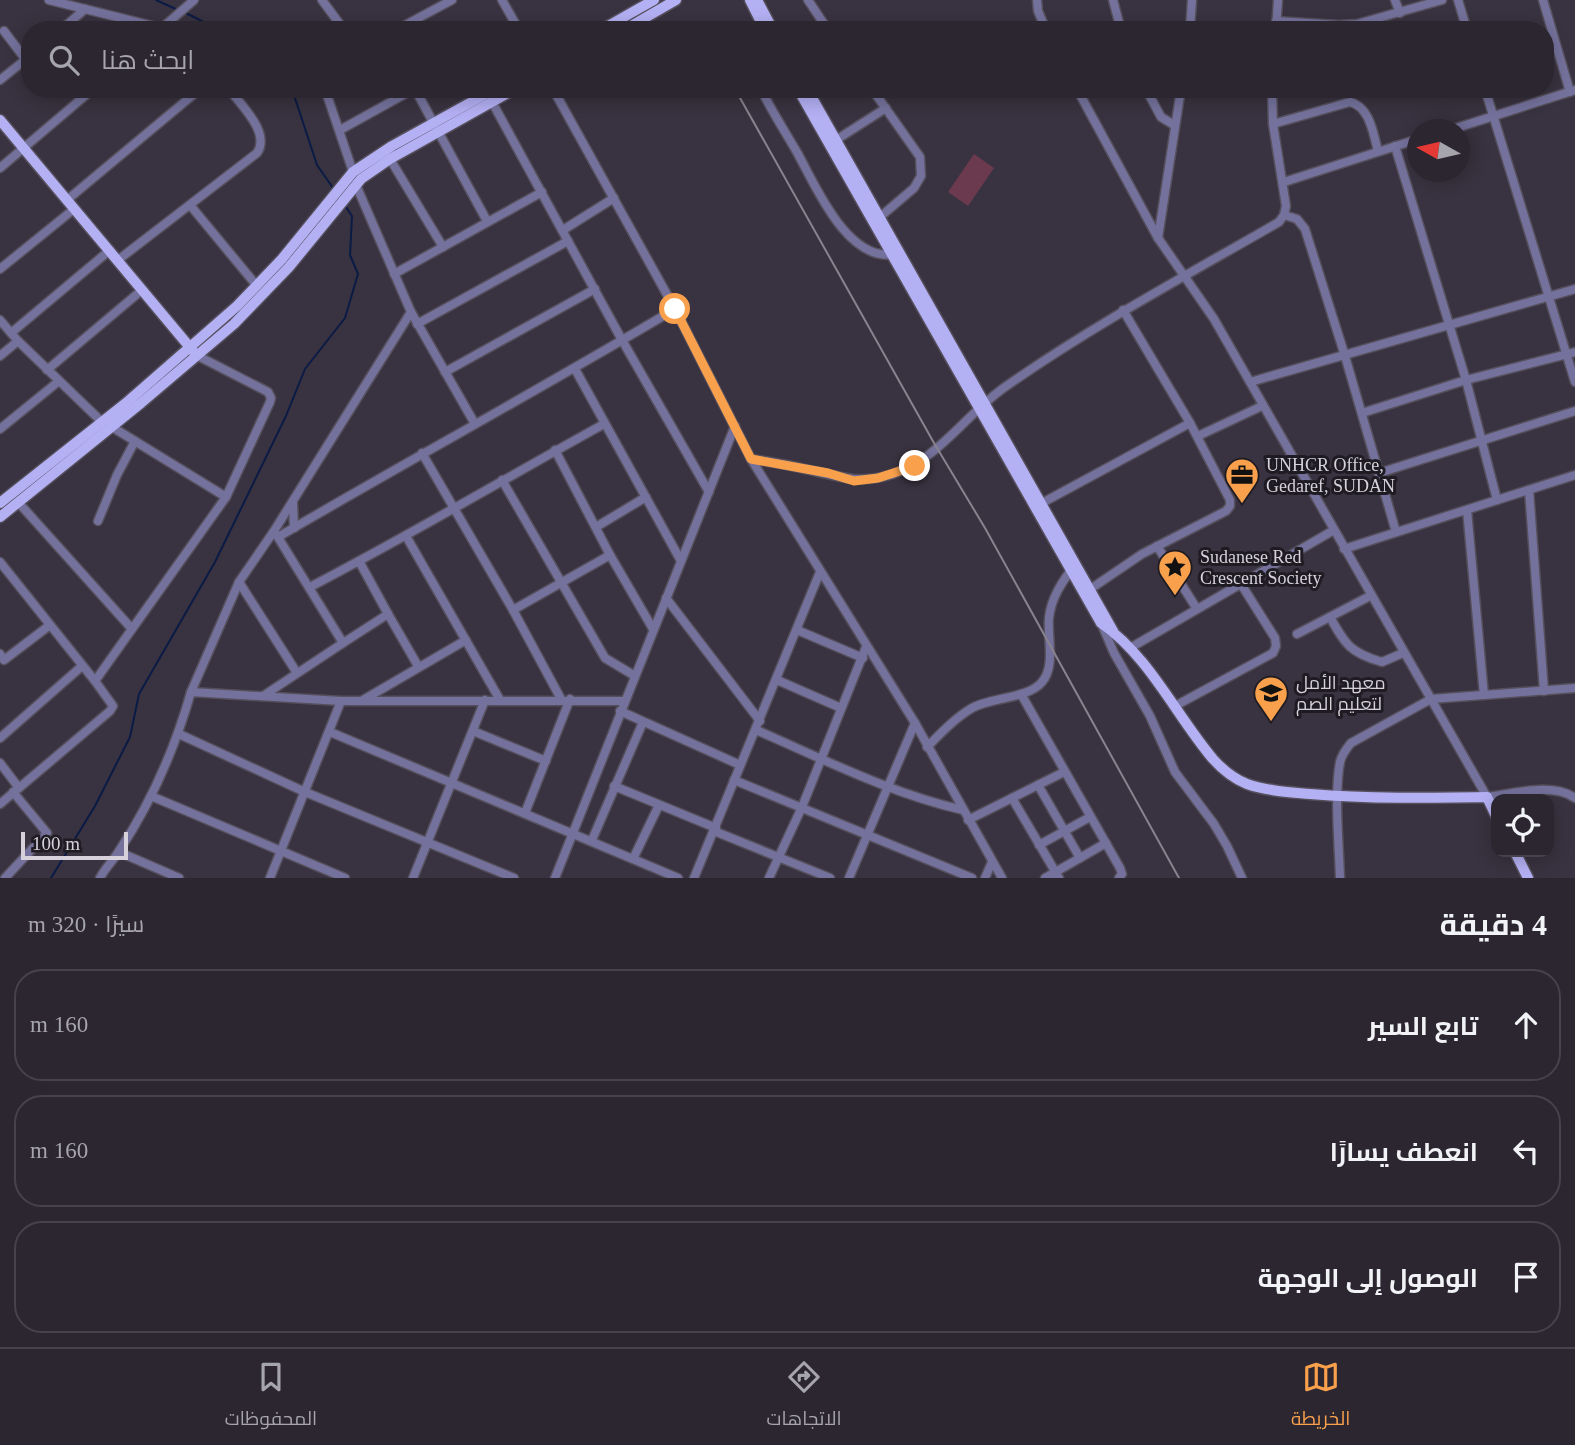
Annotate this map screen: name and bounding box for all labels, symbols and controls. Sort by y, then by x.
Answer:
search box [21,21,1554,98]
icon: search [45,41,83,79]
text: ابحث هنا [101,46,194,75]
north arrow [1407,119,1470,182]
route start [659,293,690,324]
route end [899,450,930,481]
place label: UNHCR Office, Gedaref, SUDAN [1266,455,1395,496]
office icon: UNHCR Office, Gedaref, SUDAN [1223,456,1261,505]
place label: Sudanese Red Crescent Society [1200,547,1321,588]
place icon: Sudanese Red Crescent Society [1156,548,1194,597]
place label: معهد الأمل لتعليم الصم [1296,673,1386,716]
school or university icon: معهد الأمل لتعليم الصم [1252,674,1290,723]
map controls [1491,794,1554,857]
button: locate [1491,794,1554,857]
scale bar [21,829,128,861]
text: 100 m [32,833,80,854]
text: 4 دقيقة [1440,908,1547,941]
text: سيرًا · 320 m [28,912,144,937]
icon: ahead [1507,1006,1545,1044]
text: 160 m [30,1012,88,1037]
text: تابع السير [1368,1012,1478,1041]
icon: left [1507,1132,1545,1170]
text: 160 m [30,1138,88,1163]
text: انعطف يسارًا [1330,1138,1478,1167]
icon: arrive [1507,1258,1545,1296]
text: الوصول إلى الوجهة [1258,1264,1478,1293]
tab: المحفوظات [225,1358,317,1436]
tab: الاتجاهات [766,1358,842,1436]
tab: الخريطة [1291,1358,1350,1436]

